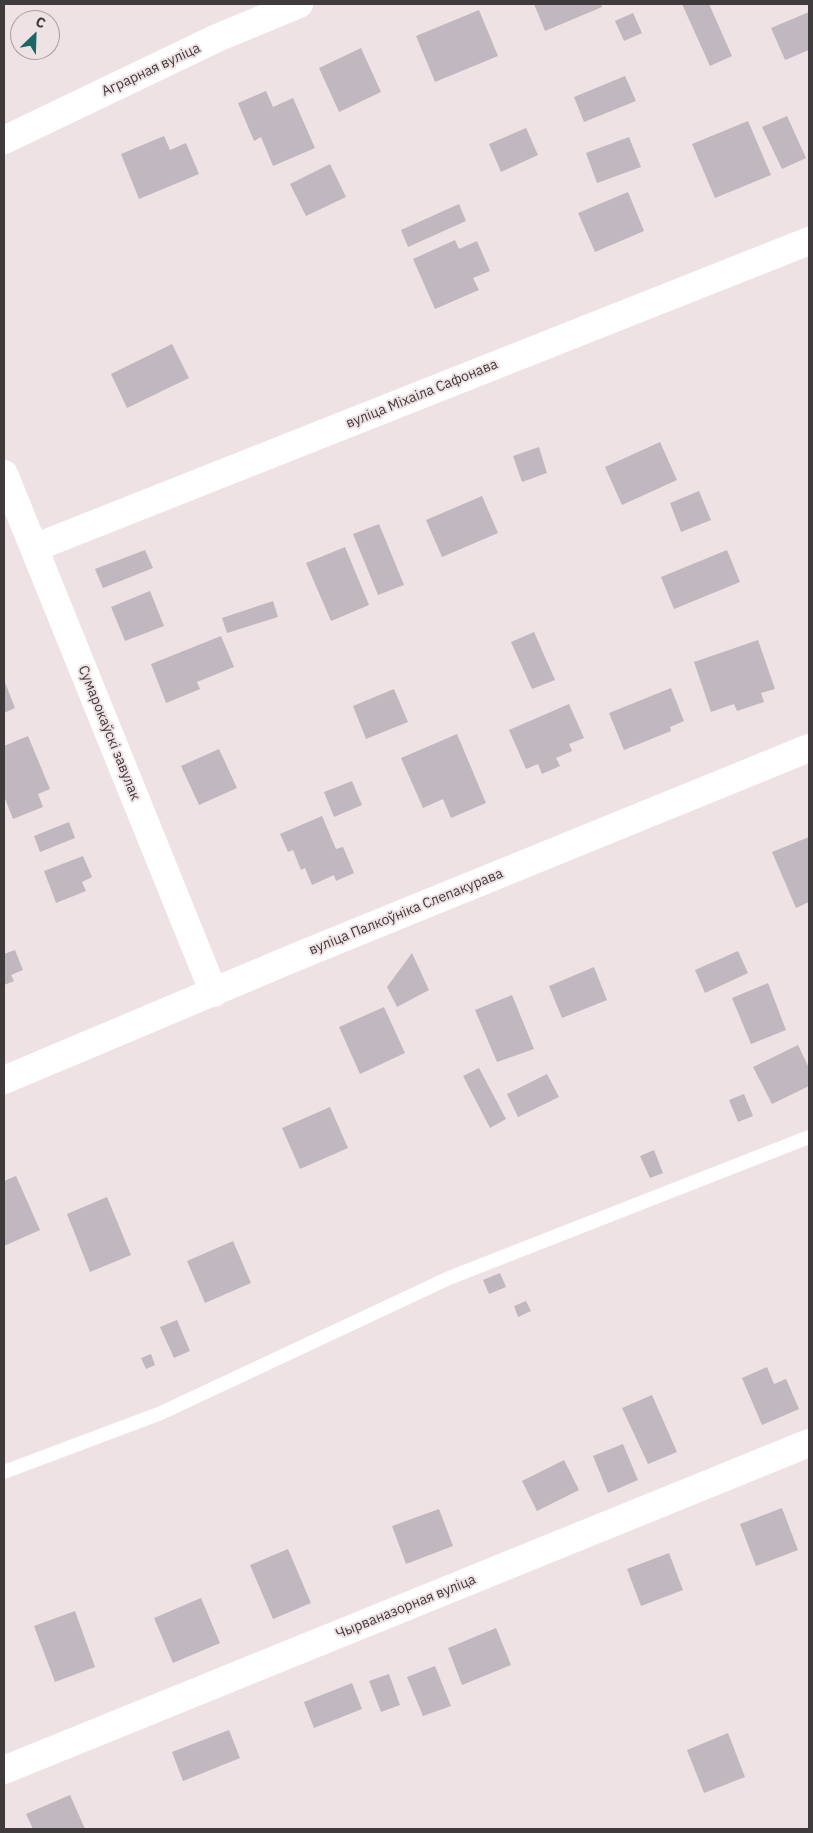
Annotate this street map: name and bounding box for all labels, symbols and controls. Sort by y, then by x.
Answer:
north arrow [10,10,60,60]
text: С [33,12,49,32]
street label: Аграрная вуліца [99,40,203,100]
street label: вуліца Міхаіла Сафонава [344,356,500,432]
street label: Сумарокаўскі завулак [74,663,144,803]
street label: вуліца Палкоўніка Слепакурава [306,865,506,959]
street label: Чырваназорная вуліца [334,1571,478,1643]

